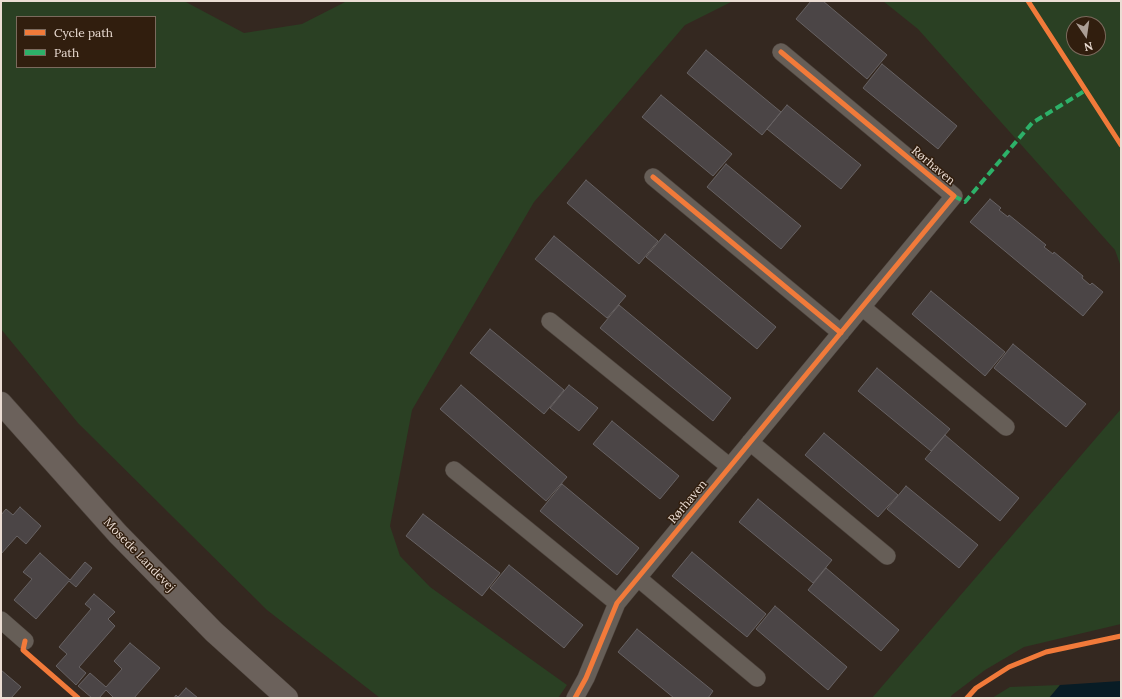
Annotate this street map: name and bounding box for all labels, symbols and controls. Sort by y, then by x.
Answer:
legend [16,16,156,68]
north arrow [1066,16,1106,56]
text: Cycle path [54,25,113,40]
text: N [1083,39,1094,54]
text: Path [54,45,79,60]
street label: Rørhaven [908,144,958,188]
street label: Rørhaven [666,477,710,527]
street label: Mosede Landevej [100,515,178,595]

